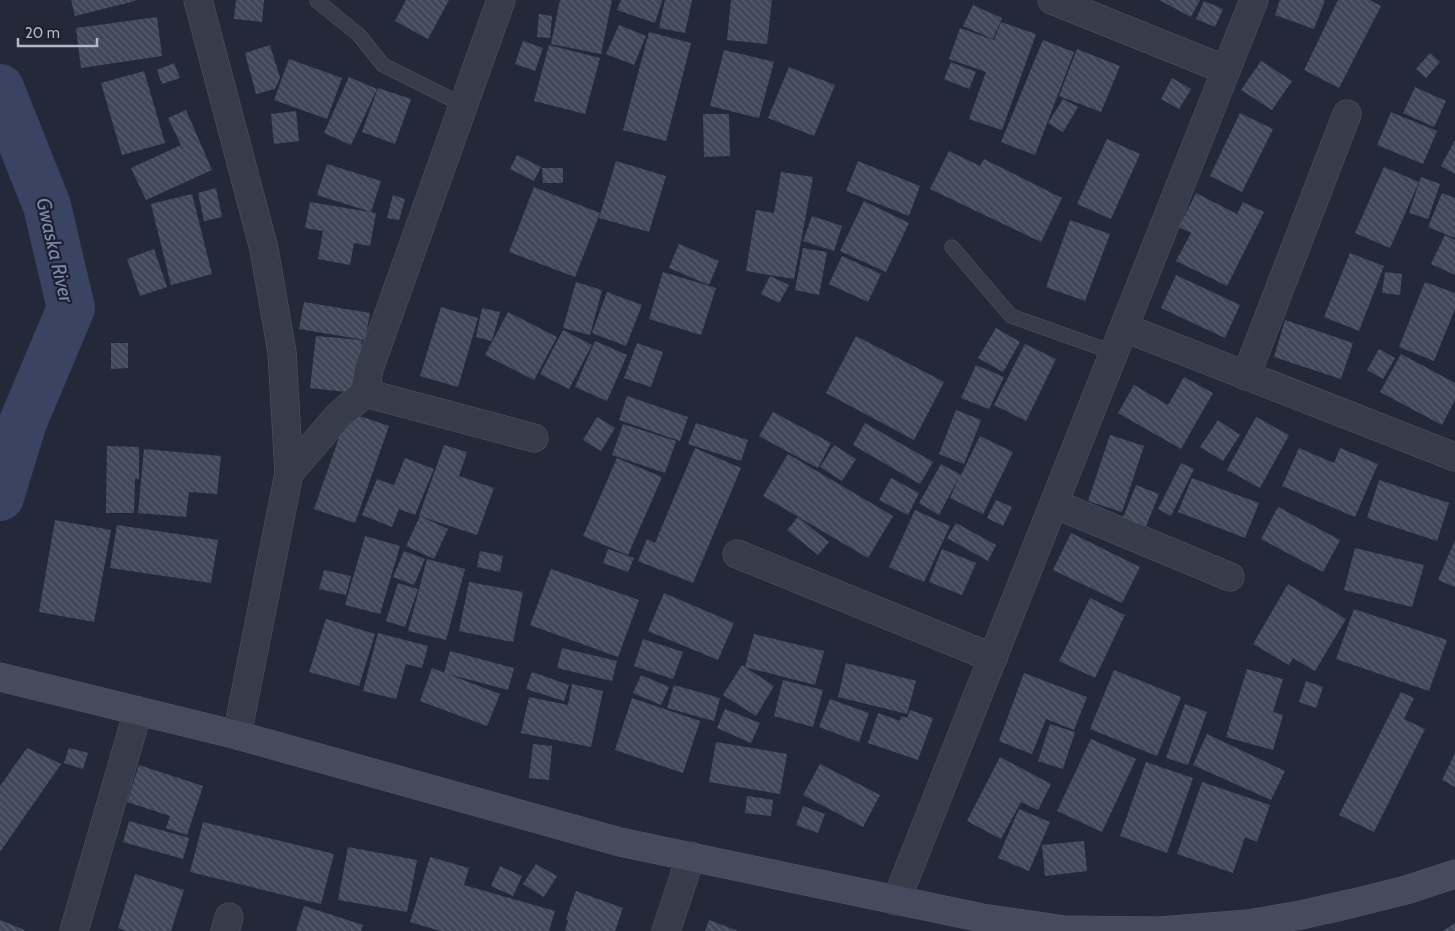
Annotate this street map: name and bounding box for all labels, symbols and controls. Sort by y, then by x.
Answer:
scale bar [18,15,96,47]
text: 20 m [25,24,60,42]
water label: Gwaska River [31,195,79,306]

